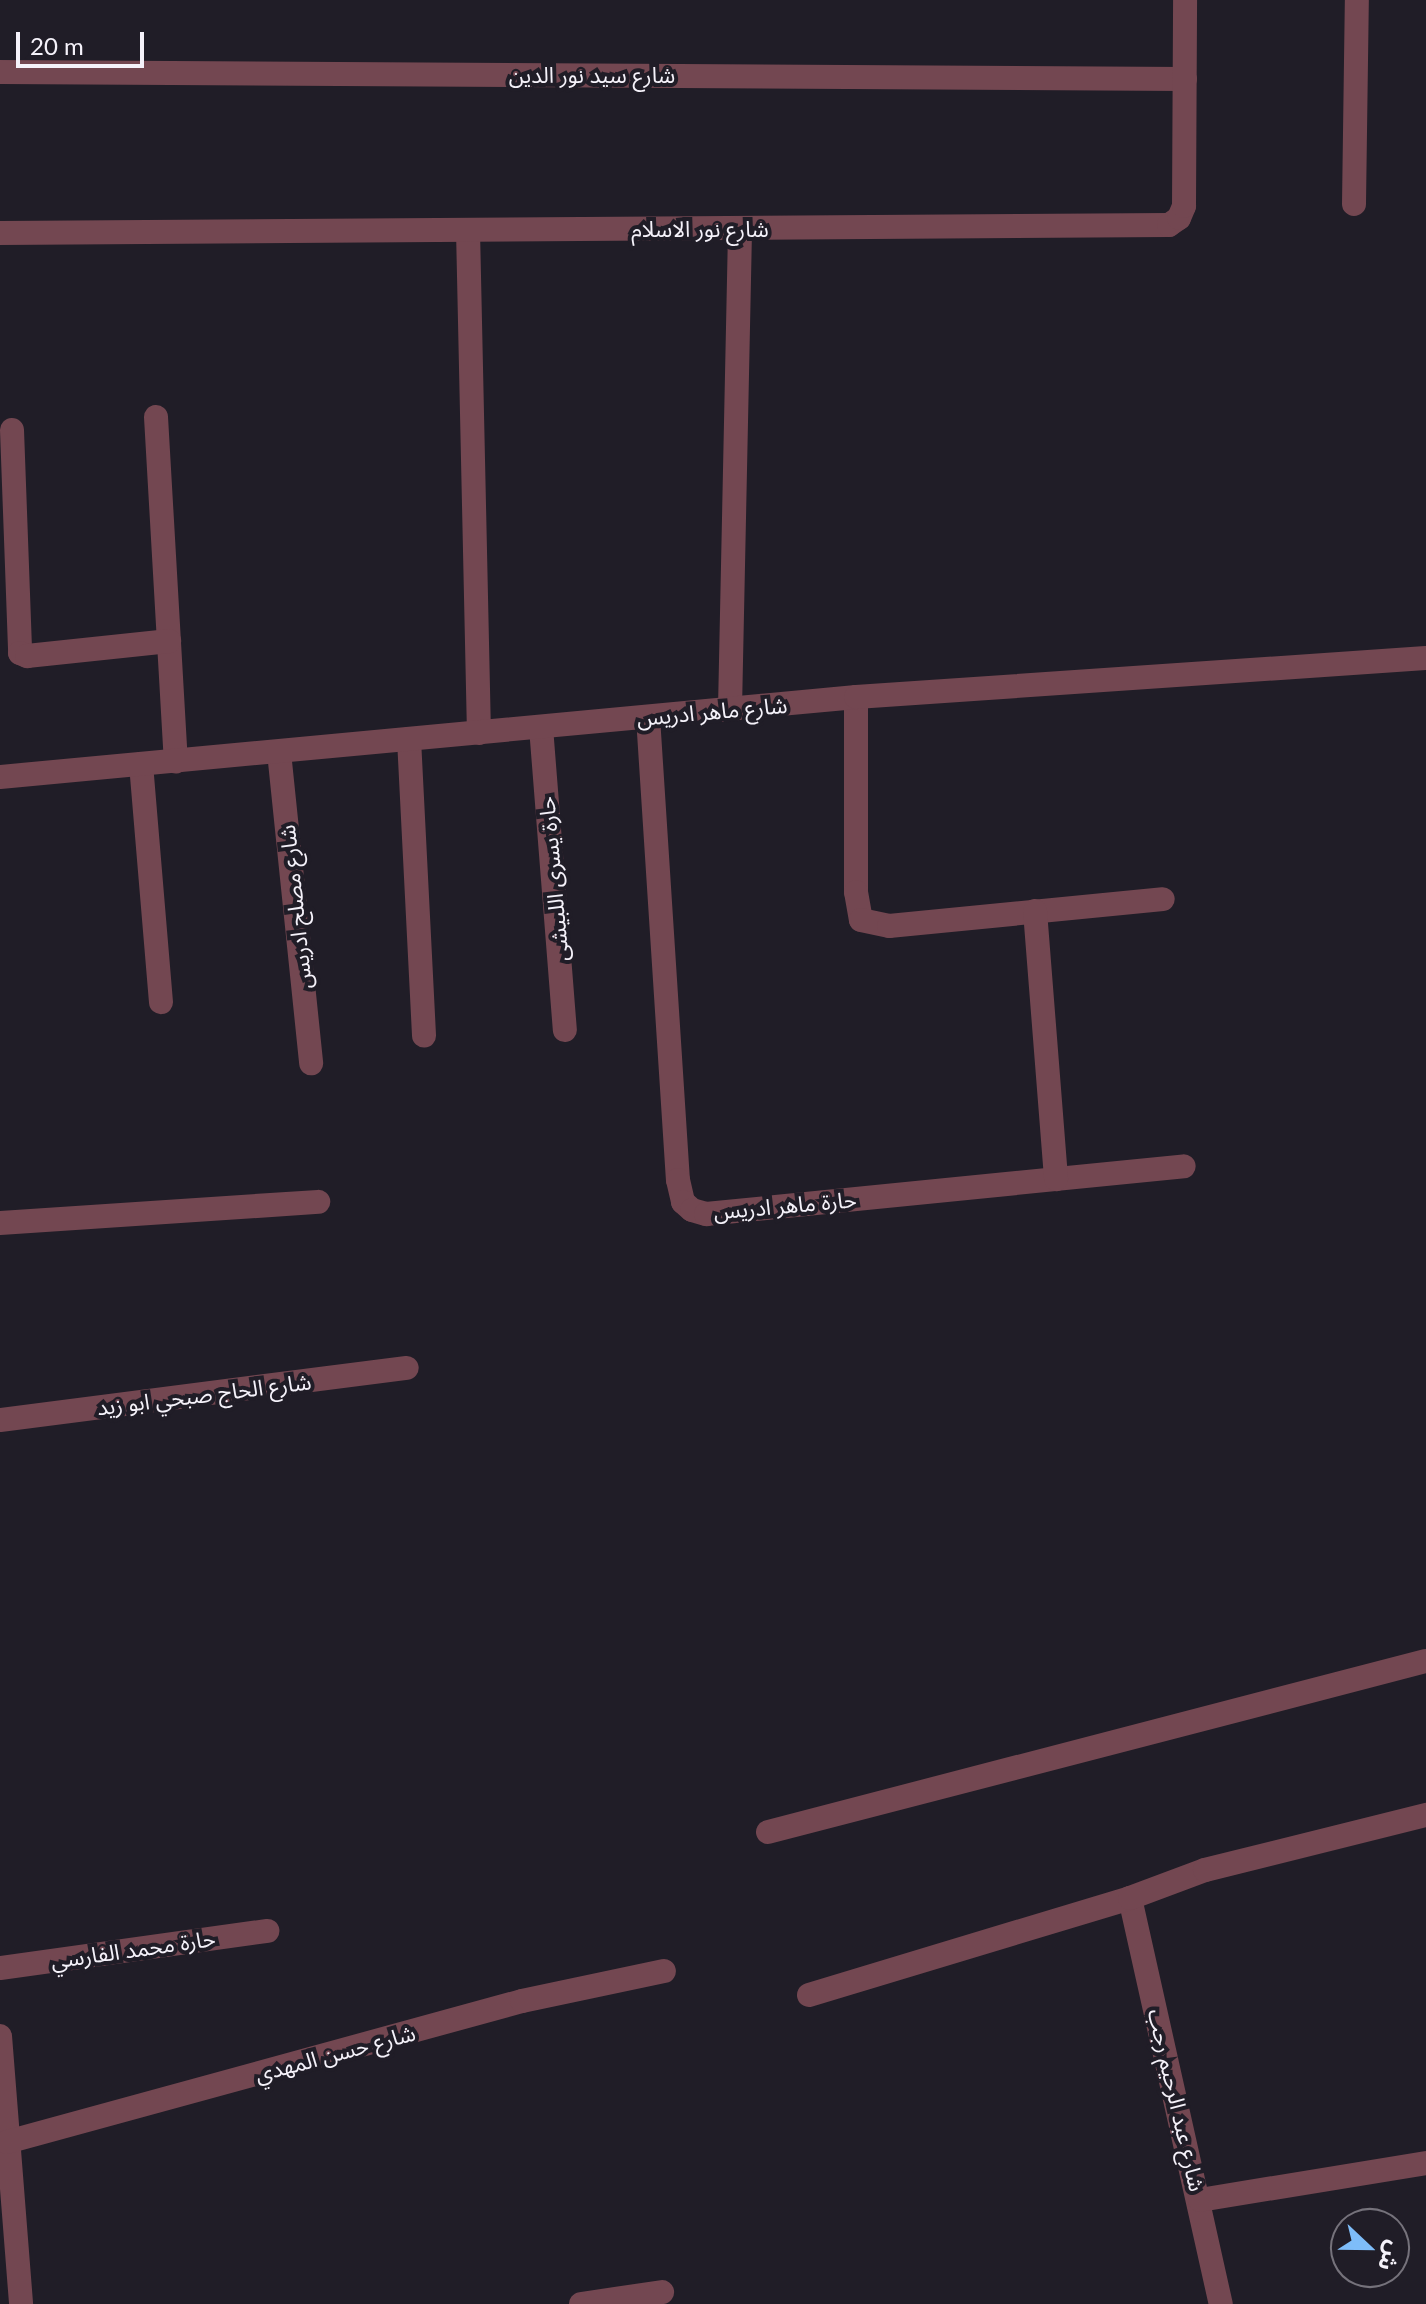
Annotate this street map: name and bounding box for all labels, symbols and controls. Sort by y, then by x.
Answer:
scale bar [20,16,148,66]
text: 20 m [30,31,84,60]
street label: شارع سيد نور الدين [509,62,675,88]
street label: شارع نور الاسلام [631,216,769,242]
street label: شارع ماهر ادريس [636,691,788,731]
street label: حارة يسرى اللبيشى [533,795,573,963]
street label: شارع مصلح ادريس [273,824,317,990]
street label: حارة ماهر ادريس [712,1186,858,1224]
street label: شارع الحاج صبحي ابو زيد [95,1368,313,1420]
street label: حارة محمد الفارسي [49,1924,217,1974]
street label: شارع عبد الرحيم رجب [1143,2006,1211,2194]
street label: شارع حسن المهدي [252,2019,418,2087]
north arrow [1330,2208,1410,2288]
text: ش [1373,2237,1409,2275]

